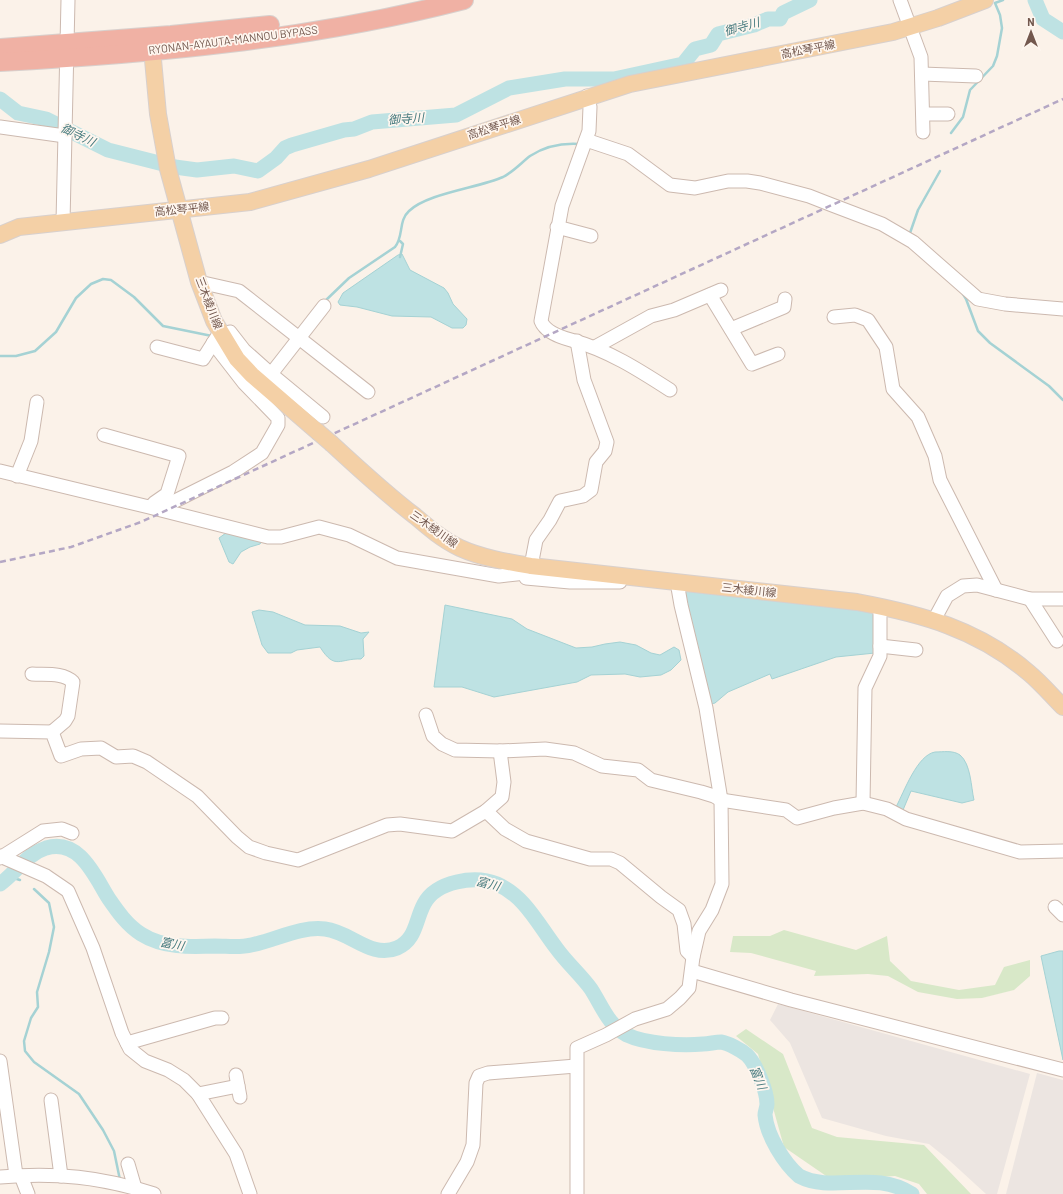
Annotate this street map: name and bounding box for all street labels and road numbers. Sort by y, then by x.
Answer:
street label: RYONAN-AYAUTA-MANNOU BYPASS [148,23,318,56]
street label: 高松琴平線 [780,37,836,60]
street label: 高松琴平線 [466,112,522,141]
street label: 高松琴平線 [154,199,210,218]
street label: 三木綾川線 [194,275,225,331]
street label: 三木綾川線 [408,507,461,550]
street label: 三木綾川線 [721,580,777,599]

